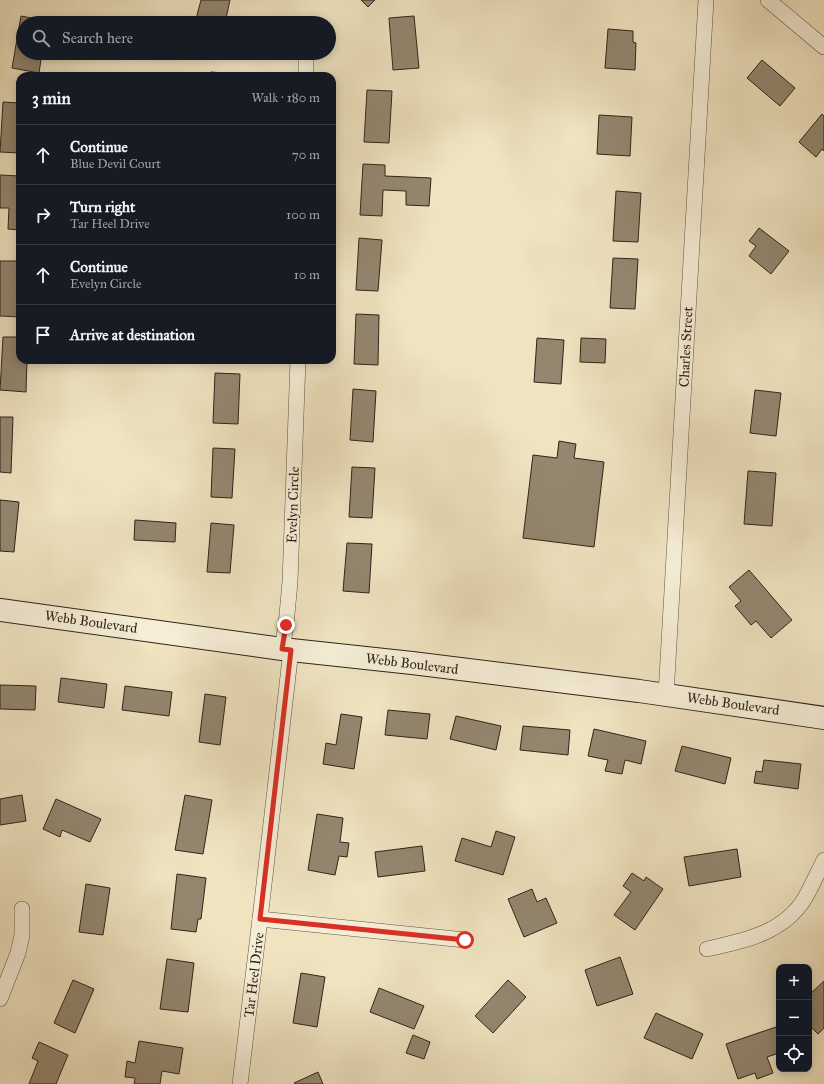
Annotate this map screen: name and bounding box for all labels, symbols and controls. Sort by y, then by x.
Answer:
search box [16,16,336,60]
icon: search [30,27,52,49]
text: Search here [62,29,133,47]
text: 3 min [32,88,71,109]
text: Walk · 180 m [251,90,320,106]
text: Continue [70,138,128,156]
icon: ahead [32,144,54,166]
text: 70 m [292,147,320,163]
text: Blue Devil Court [70,156,161,172]
text: Turn right [70,198,135,216]
icon: right [32,204,54,226]
text: 100 m [286,207,320,223]
text: Tar Heel Drive [70,216,150,232]
text: Continue [70,258,128,276]
icon: ahead [32,264,54,286]
text: 10 m [294,267,320,283]
text: Evelyn Circle [70,276,141,292]
street label: Charles Street [675,306,697,388]
icon: arrive [32,324,54,346]
text: Arrive at destination [70,326,195,344]
street label: Evelyn Circle [283,466,303,544]
street label: Webb Boulevard [44,607,138,637]
route end [277,616,295,634]
street label: Webb Boulevard [365,650,459,678]
street label: Webb Boulevard [686,689,780,719]
street label: Tar Heel Drive [240,931,268,1019]
route start [456,931,474,949]
map controls [776,964,812,1072]
button: + [776,964,812,1000]
button: − [776,1000,812,1036]
button: locate [776,1036,812,1072]

